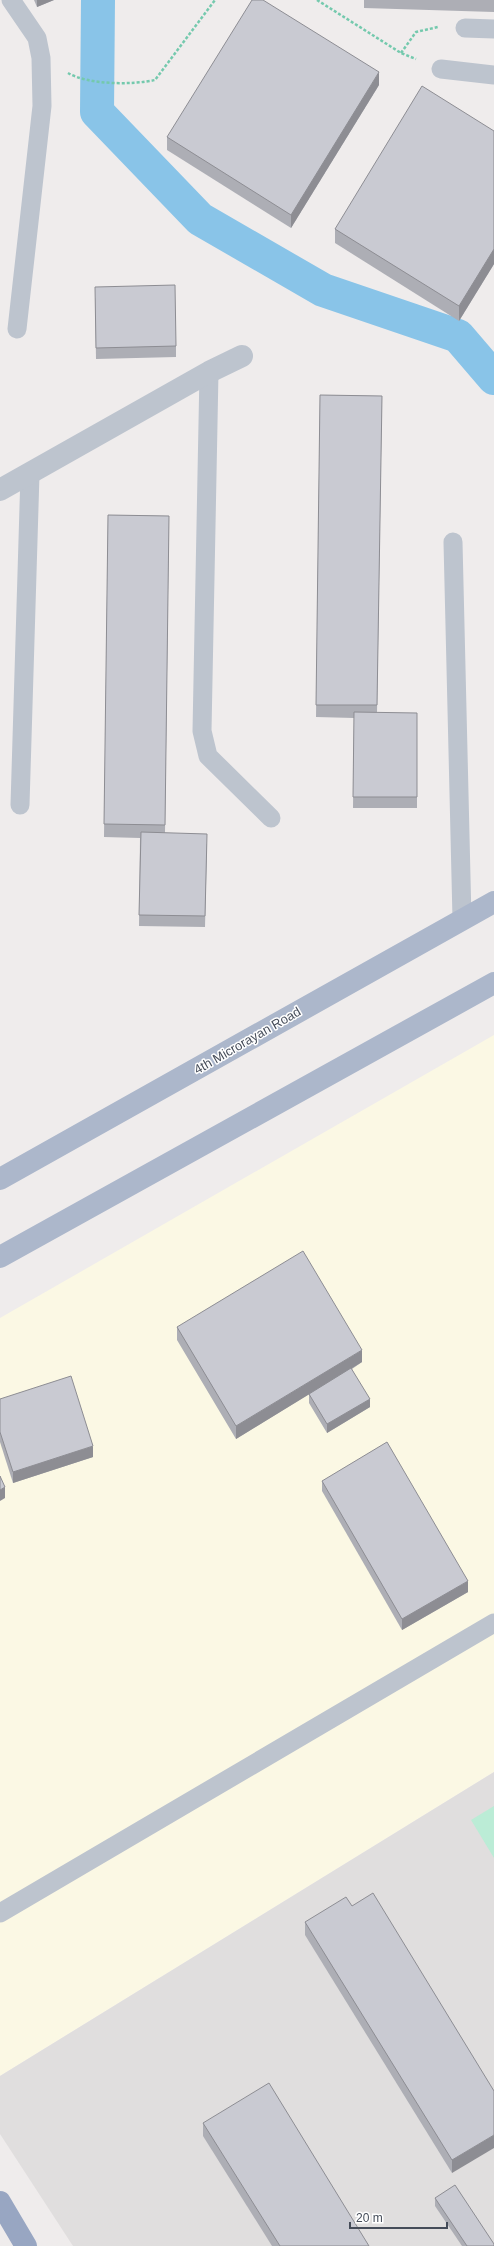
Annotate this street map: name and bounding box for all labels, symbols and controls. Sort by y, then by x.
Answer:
street label: 4th Microrayan Road [191,1004,303,1077]
scale bar [350,2204,447,2230]
text: 20 m [356,2211,383,2225]

